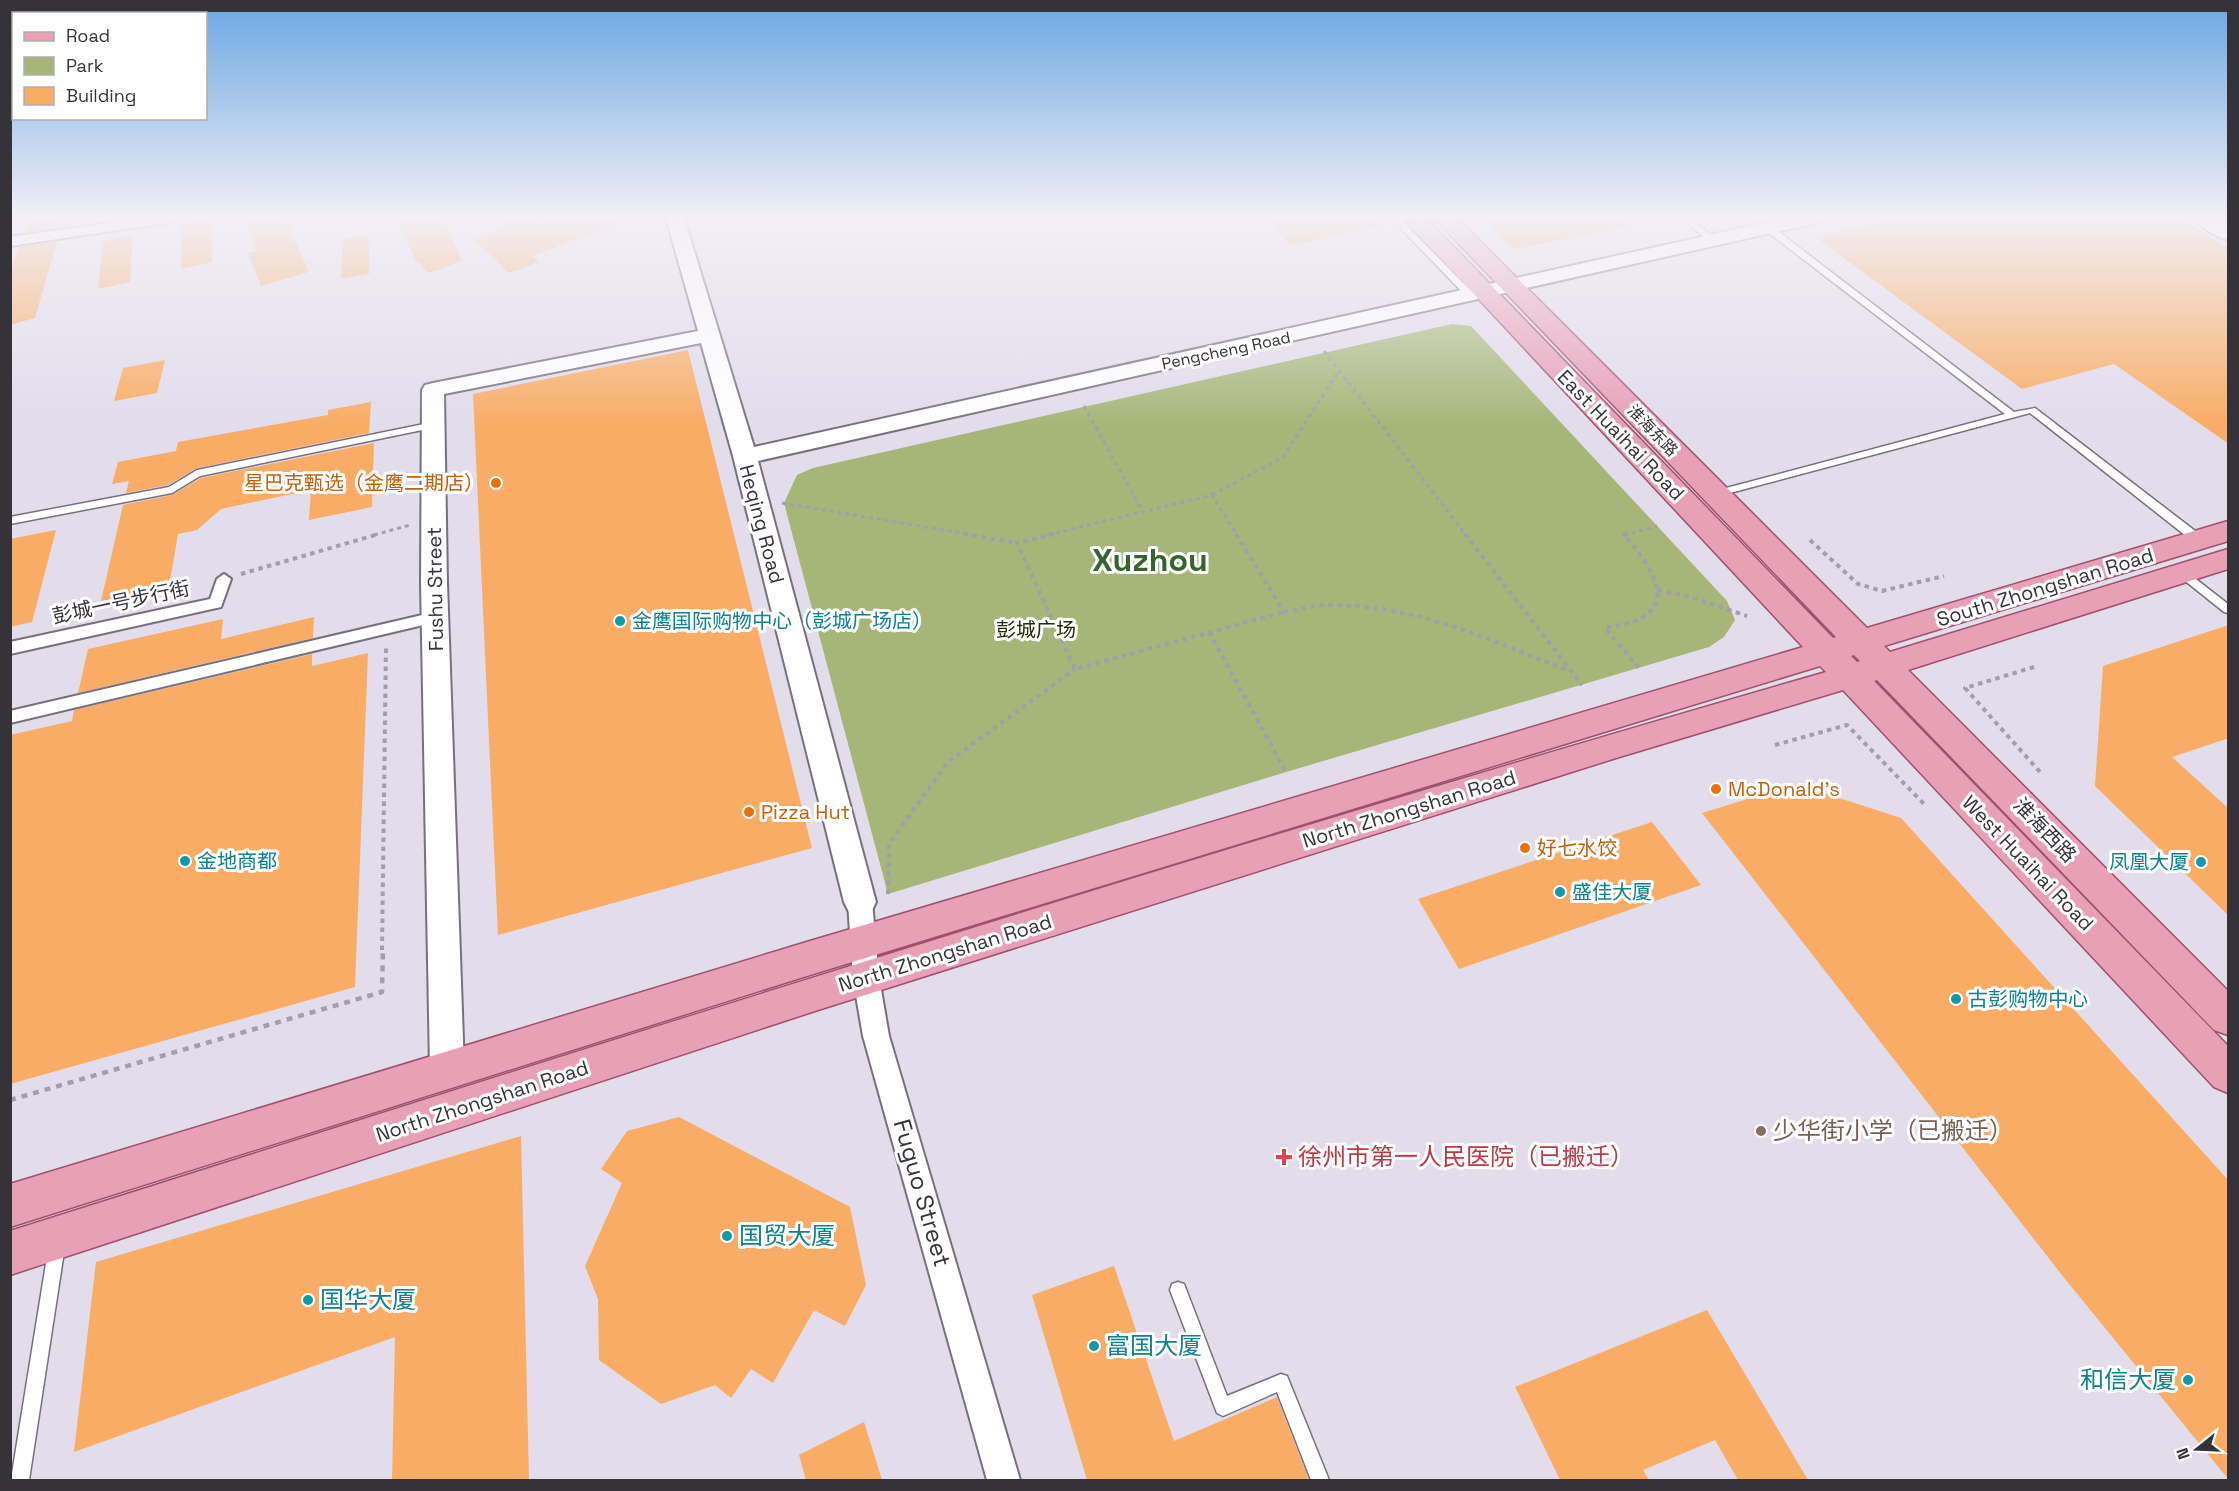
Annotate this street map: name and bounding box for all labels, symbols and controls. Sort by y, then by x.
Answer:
legend [12,12,207,120]
text: Road [66,24,110,47]
text: Park [66,54,104,77]
text: Building [66,84,136,107]
street label: Pengcheng Road [1160,327,1292,374]
street label: East Huaihai Road [1552,364,1690,506]
street label: 淮海东路 [1623,400,1682,461]
street label: Heqing Road [734,462,790,586]
place label: 星巴克甄选（金鹰二期店） [244,470,484,496]
marker: 星巴克甄选（金鹰二期店） [489,476,503,490]
street label: Fushu Street [421,527,449,651]
district label: Xuzhou [1092,540,1208,580]
street label: South Zhongshan Road [1933,542,2157,632]
street label: 彭城一号步行街 [50,575,192,629]
place label: 金鹰国际购物中心（彭城广场店） [632,608,932,634]
marker: 金鹰国际购物中心（彭城广场店） [613,614,627,628]
park label: 彭城广场 [996,617,1076,643]
street label: North Zhongshan Road [1299,764,1519,854]
place label: McDonald's [1728,776,1840,802]
marker: McDonald's [1709,782,1723,796]
street label: West Huaihai Road [1957,790,2099,936]
street label: 淮海西路 [2008,792,2082,868]
place label: Pizza Hut [761,799,850,825]
marker: Pizza Hut [742,805,756,819]
place label: 好七水饺 [1537,835,1617,861]
marker: 好七水饺 [1518,841,1532,855]
place label: 金地商都 [197,848,277,874]
place label: 凤凰大厦 [2109,849,2189,875]
marker: 金地商都 [178,854,192,868]
marker: 凤凰大厦 [2194,855,2208,869]
place label: 盛佳大厦 [1572,879,1652,905]
marker: 盛佳大厦 [1553,885,1567,899]
street label: North Zhongshan Road [835,908,1055,998]
place label: 古彭购物中心 [1968,986,2088,1012]
marker: 古彭购物中心 [1949,992,1963,1006]
street label: North Zhongshan Road [372,1054,592,1148]
street label: Fuguo Street [887,1115,958,1270]
place label: 少华街小学（已搬迁） [1773,1115,2013,1146]
marker: 少华街小学（已搬迁） [1754,1124,1768,1138]
place label: 徐州市第一人民医院（已搬迁） [1298,1141,1634,1172]
marker: 徐州市第一人民医院（已搬迁） [1275,1148,1293,1166]
place label: 国贸大厦 [739,1220,835,1251]
marker: 国贸大厦 [720,1229,734,1243]
place label: 国华大厦 [320,1284,416,1315]
marker: 国华大厦 [301,1293,315,1307]
place label: 富国大厦 [1106,1330,1202,1361]
marker: 富国大厦 [1087,1339,1101,1353]
place label: 和信大厦 [2080,1364,2176,1395]
marker: 和信大厦 [2181,1373,2195,1387]
north arrow [2167,1419,2227,1479]
text: N [2172,1445,2195,1462]

